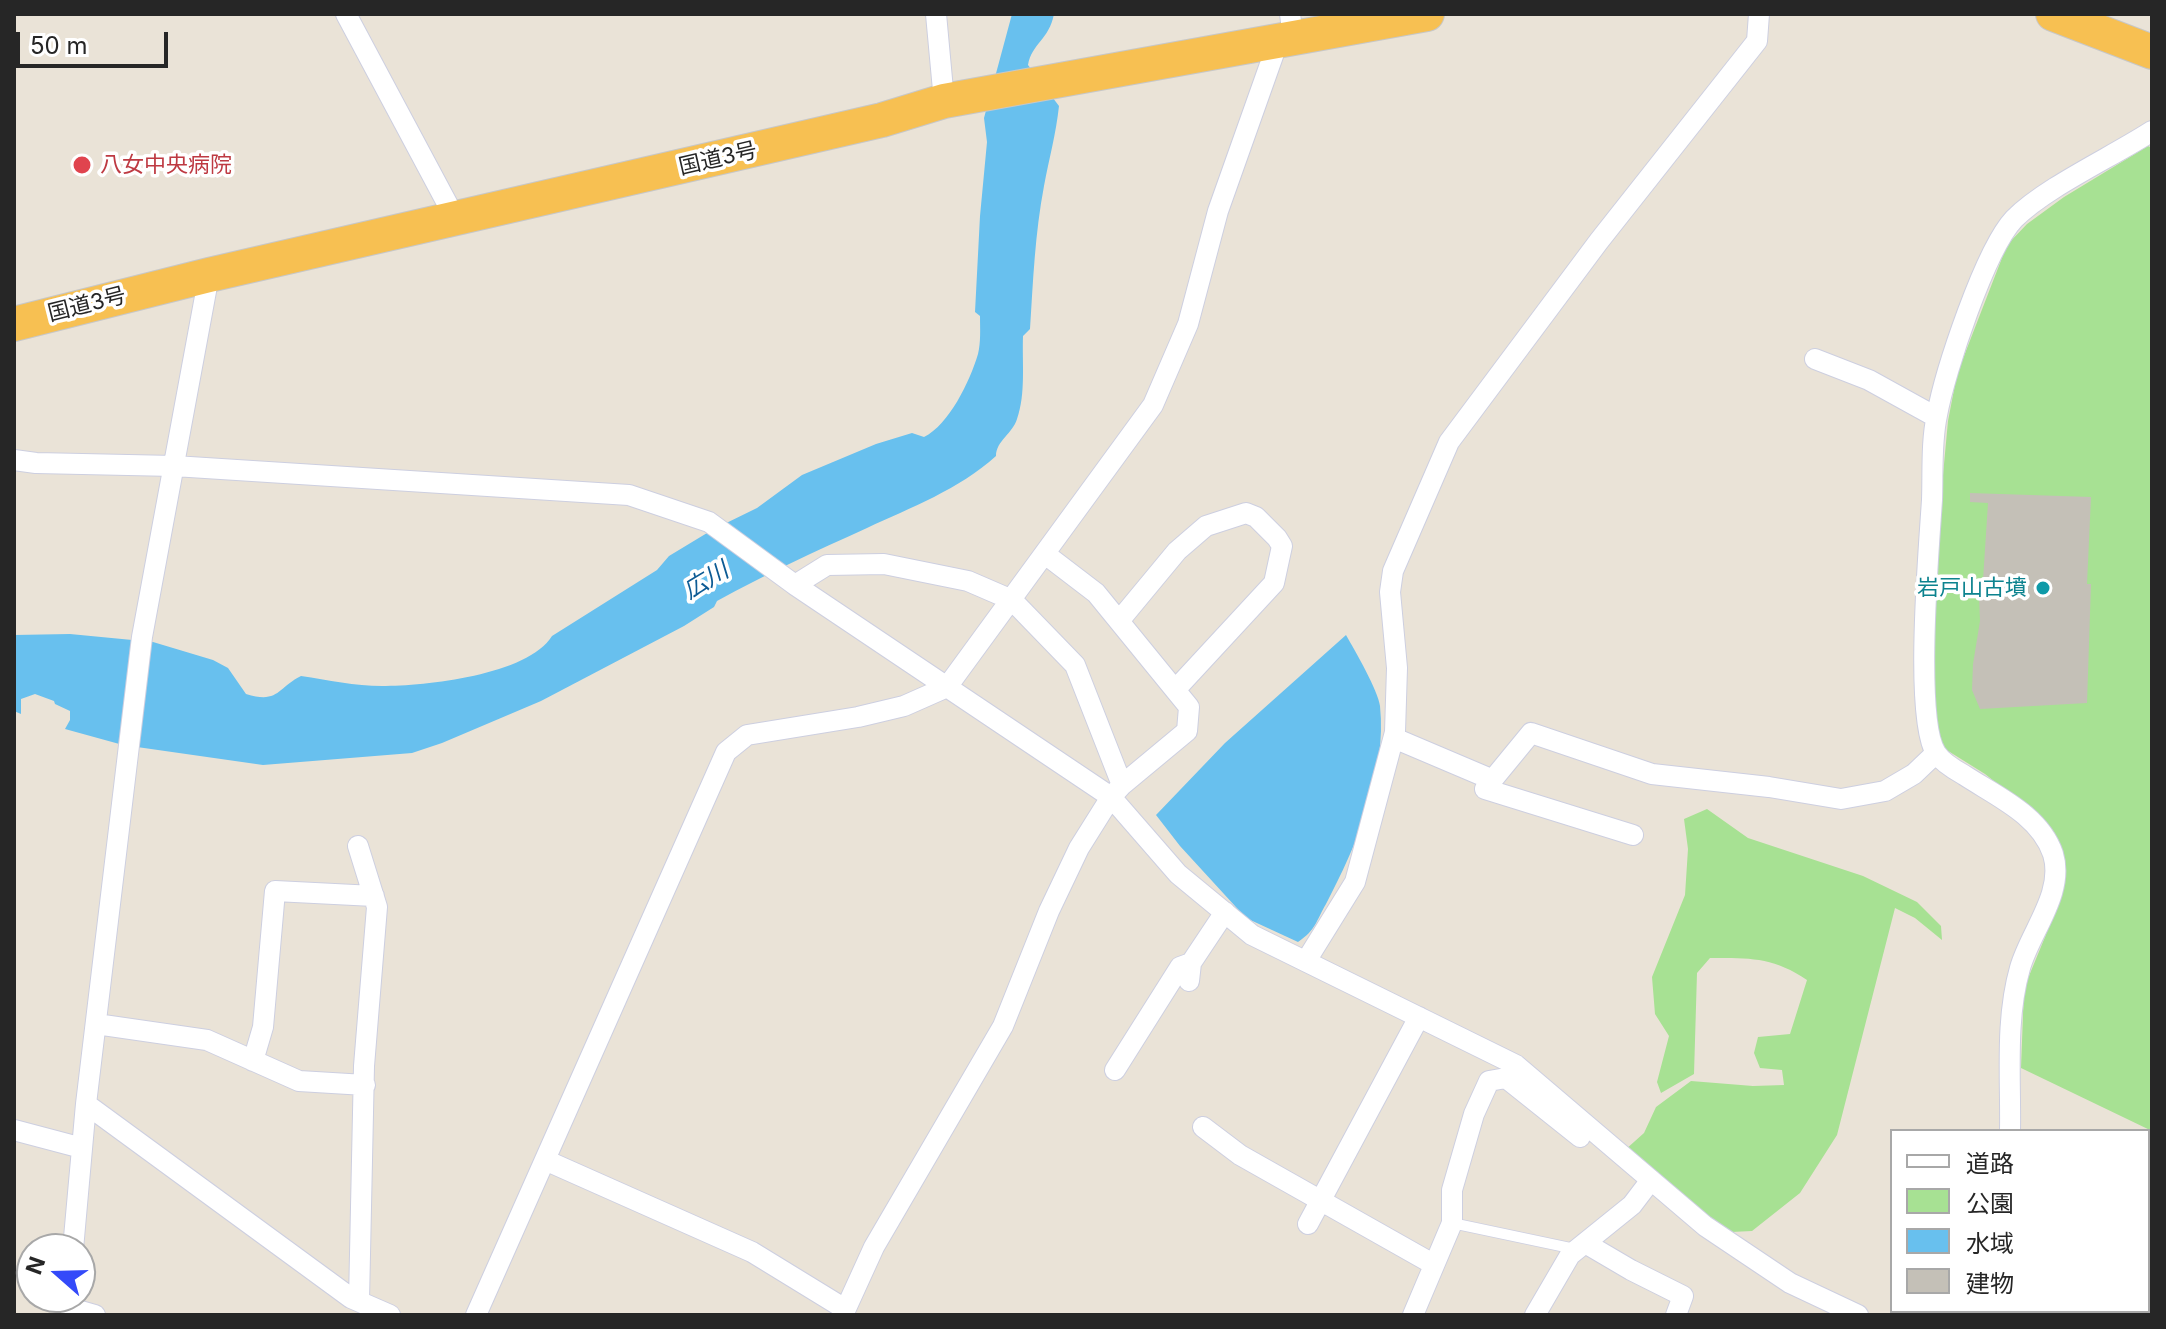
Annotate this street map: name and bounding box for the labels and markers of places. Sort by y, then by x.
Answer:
place label: 八女中央病院 [100,152,232,178]
marker: 八女中央病院 [71,154,93,176]
place label: 岩戸山古墳 [1917,575,2027,601]
marker: 岩戸山古墳 [2034,579,2052,597]

